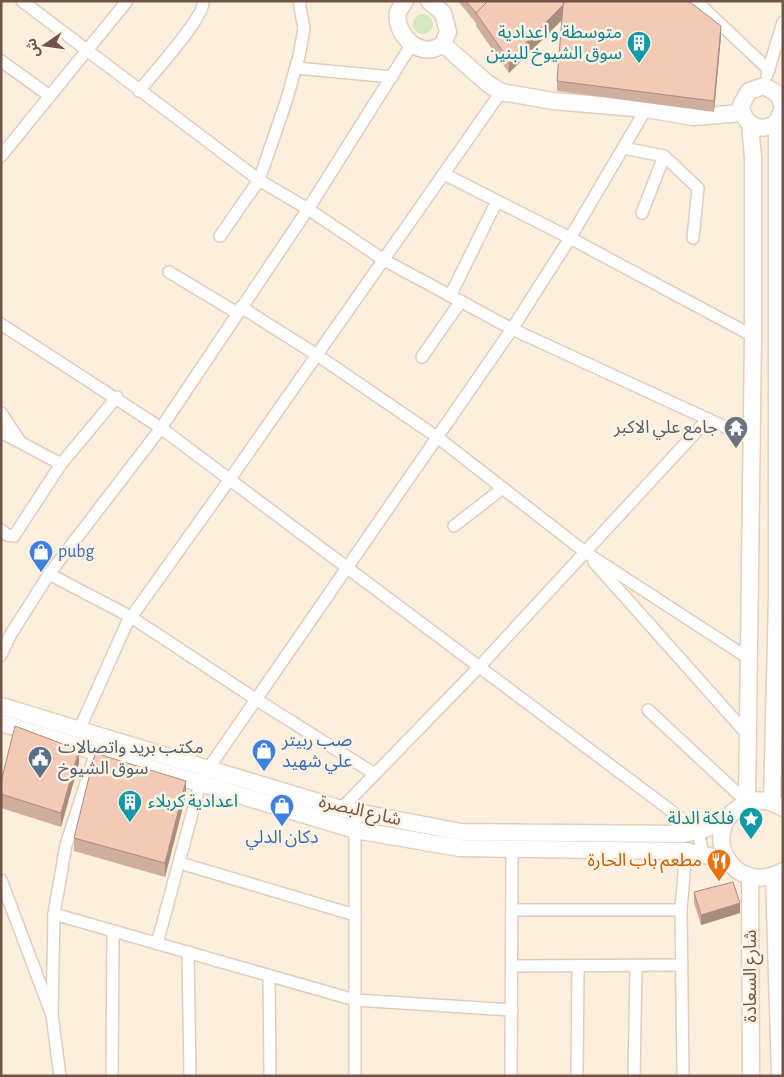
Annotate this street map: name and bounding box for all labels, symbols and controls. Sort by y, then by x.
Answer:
north arrow [20,20,70,70]
place label: متوسطة و اعدادية سوق الشيوخ للبنين [486,24,622,66]
building icon: متوسطة و اعدادية سوق الشيوخ للبنين [626,30,652,64]
text: ش [24,37,42,59]
temple icon: جامع علي الاكبر [723,415,749,449]
place label: جامع علي الاكبر [613,419,718,441]
shop icon: pubg [28,539,54,573]
place label: pubg [58,543,95,561]
place label: صب ربيتر علي شهيد [281,732,352,774]
shop icon: صب ربيتر علي شهيد [251,738,277,772]
place label: مكتب بريد واتصالات سوق الشيوخ [58,739,204,781]
public building icon: مكتب بريد واتصالات سوق الشيوخ [27,745,53,779]
building icon: اعدادية كربلاء [117,789,143,823]
place label: اعدادية كربلاء [148,793,238,812]
shop icon: دكان الدلي [269,793,295,827]
street label: شارع البصرة [316,793,403,833]
place icon: فلكة الدلة [738,806,764,840]
place label: فلكة الدلة [668,810,734,828]
place label: دكان الدلي [245,829,319,850]
restaurant icon: مطعم باب الحارة [706,848,732,882]
place label: مطعم باب الحارة [588,852,702,873]
street label: شارع السعادة [742,930,764,1022]

